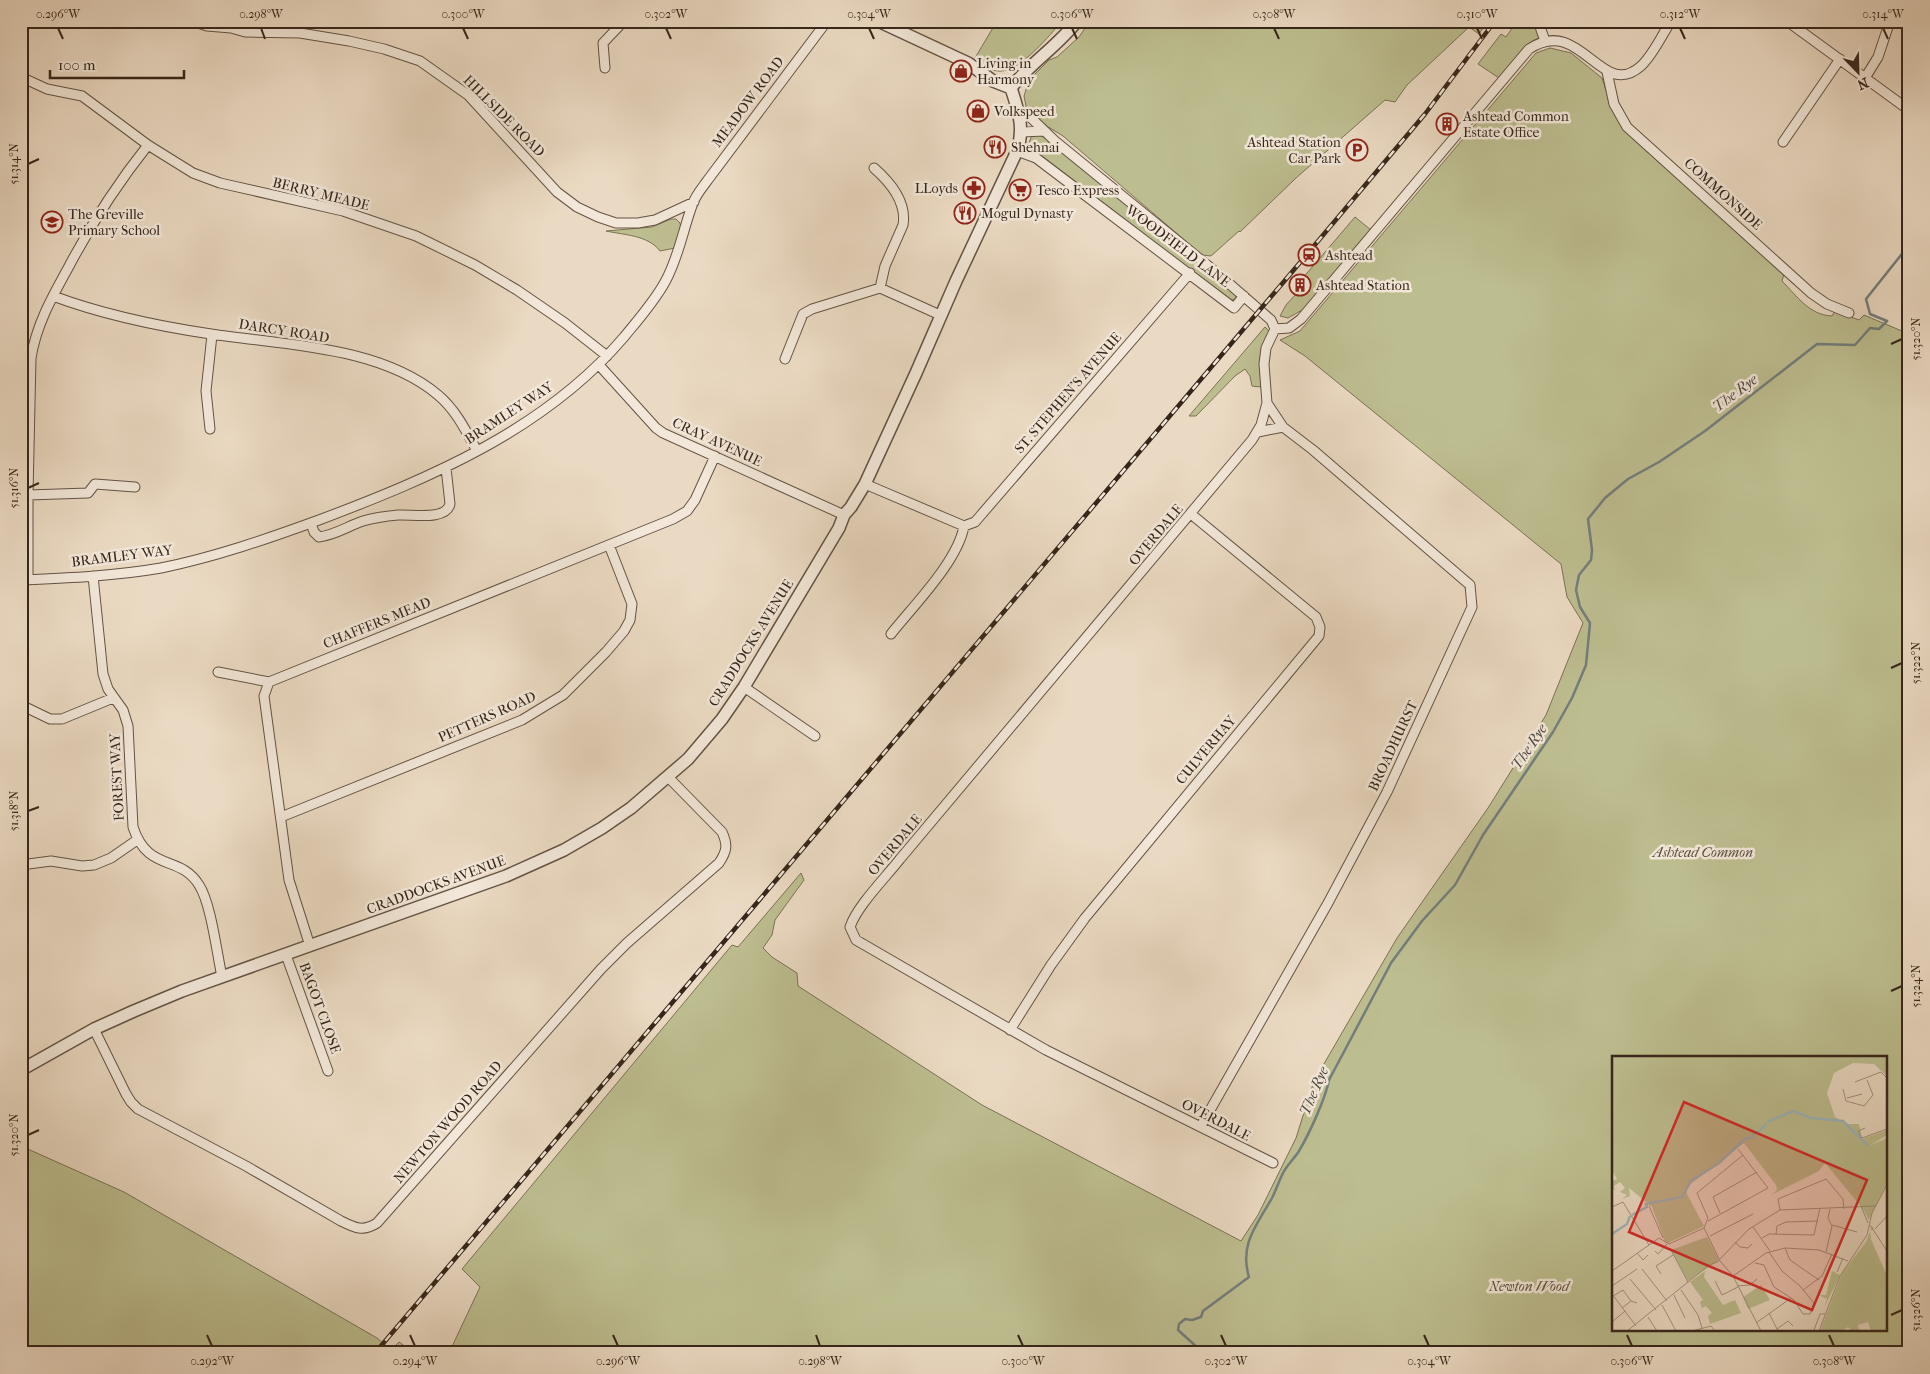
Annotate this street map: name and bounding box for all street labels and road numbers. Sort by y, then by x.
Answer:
street label: MEADOW ROAD [708,53,788,151]
street label: HILLSIDE ROAD [460,72,549,161]
street label: COMMONSIDE [1681,155,1766,234]
street label: BERRY MEADE [271,174,372,214]
street label: WOODFIELD LANE [1122,201,1234,291]
street label: DARCY ROAD [237,315,331,347]
street label: ST. STEPHEN'S AVENUE [1011,329,1125,457]
street label: BRAMLEY WAY [462,378,557,448]
street label: CRAY AVENUE [670,414,765,470]
street label: OVERDALE [1125,500,1187,569]
street label: BRAMLEY WAY [71,541,174,571]
street label: CRADDOCKS AVENUE [705,576,797,710]
street label: CHAFFERS MEAD [321,594,434,652]
street label: PETTERS ROAD [435,688,539,746]
street label: BROADHURST [1365,698,1422,794]
street label: CULVERHAY [1172,712,1240,788]
street label: FOREST WAY [106,732,128,821]
street label: OVERDALE [864,810,926,879]
street label: CRADDOCKS AVENUE [364,852,508,918]
street label: BAGOT CLOSE [296,960,345,1056]
street label: NEWTON WOOD ROAD [390,1057,506,1187]
street label: OVERDALE [1179,1095,1254,1145]

